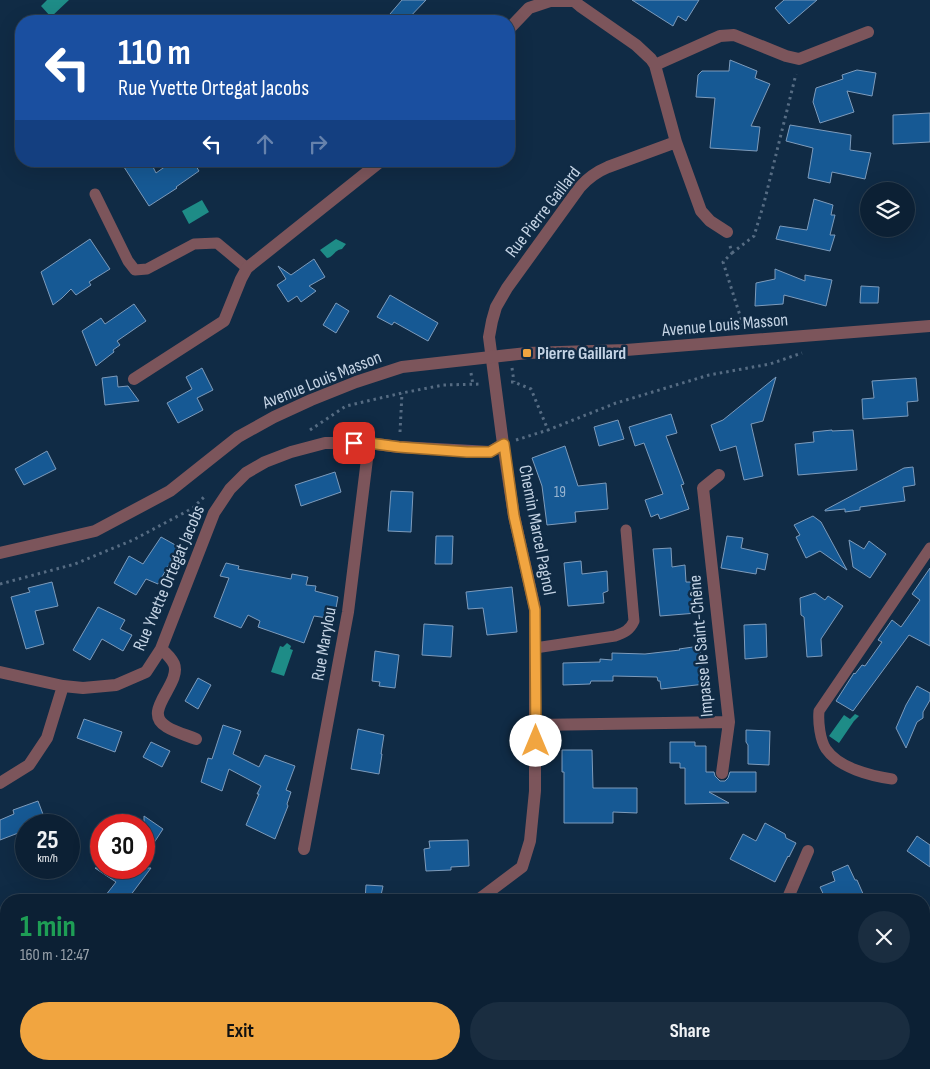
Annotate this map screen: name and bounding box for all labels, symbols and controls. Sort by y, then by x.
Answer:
text: 110 m [118,32,191,75]
icon: left [35,35,100,100]
text: Rue Yvette Ortegat Jacobs [118,75,309,102]
icon: left [198,130,226,158]
icon: ahead [251,130,279,158]
icon: right [304,130,332,158]
street label: Rue Pierre Gaillard [501,162,585,262]
map controls [860,182,915,237]
button: layers [860,182,915,237]
street label: Avenue Louis Masson [660,309,789,341]
place label: Pierre Gaillard [537,343,626,364]
street label: Avenue Louis Masson [258,347,385,414]
marker: Pierre Gaillard [521,347,533,359]
pin [333,422,375,464]
icon: arrive [340,429,368,457]
street label: Chemin Marcel Pagnol [514,463,560,597]
house number: 19 [554,483,566,502]
street label: Rue Yvette Ortegat Jacobs [129,502,209,654]
street label: Impasse le Saint-Chêne [684,574,718,718]
street label: Rue Marylou [307,606,341,682]
position arrow [509,714,561,766]
speed limit sign: 30 [90,814,155,879]
text: 25 [37,825,58,856]
text: km/h [37,851,58,866]
text: 1 min [20,909,76,945]
button: close [858,911,910,963]
text: 160 m · 12:47 [20,946,89,965]
button: Exit [20,1002,460,1060]
button: Share [470,1002,910,1060]

